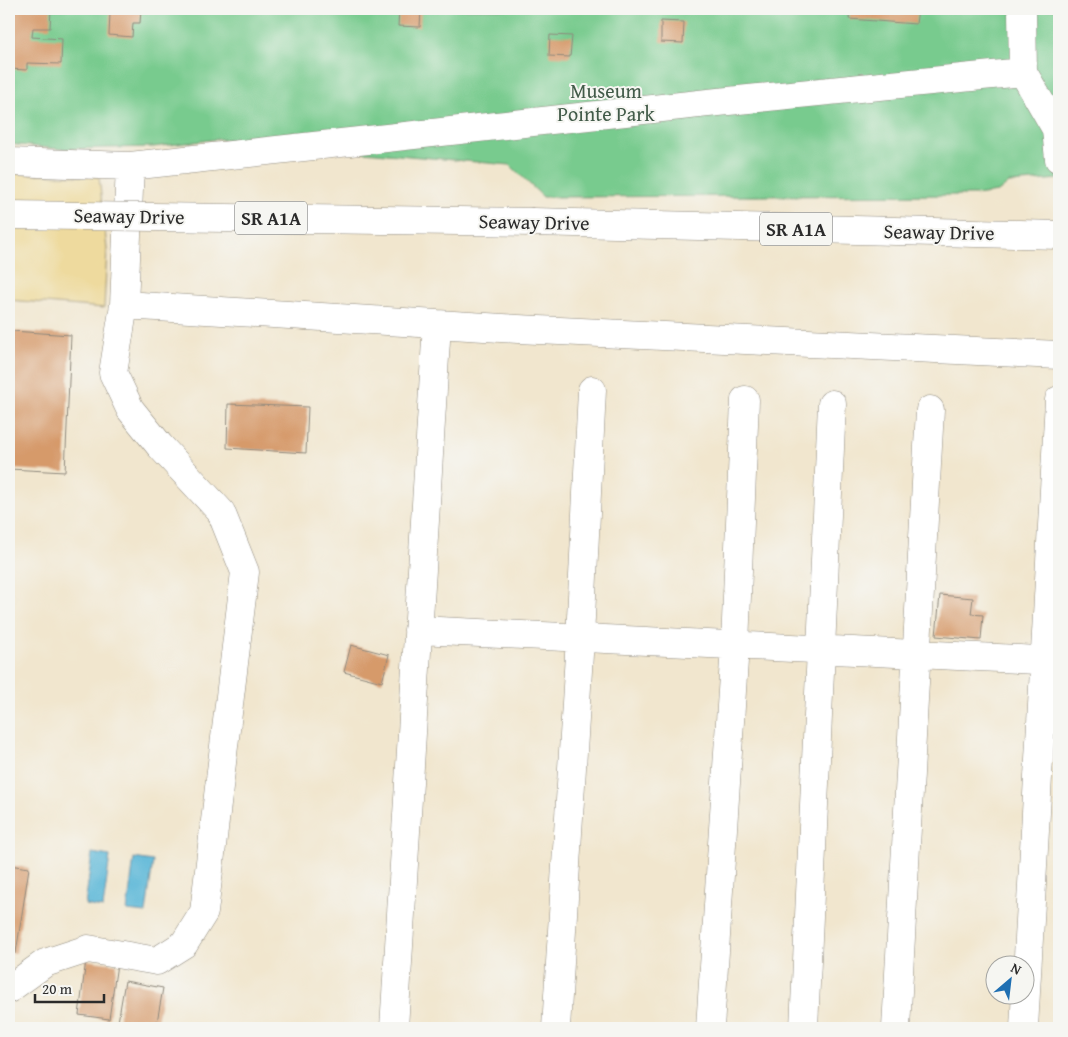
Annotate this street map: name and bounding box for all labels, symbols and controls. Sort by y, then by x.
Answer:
park label: Museum Pointe Park [557,76,655,128]
street label: Seaway Drive [73,200,185,231]
road number: SR A1A [235,202,307,234]
street label: Seaway Drive [478,206,590,237]
road number: SR A1A [760,212,832,245]
street label: Seaway Drive [883,216,995,247]
north arrow [986,954,1036,1004]
text: N [1007,957,1025,980]
scale bar [35,972,104,1004]
text: 20 m [42,978,73,999]

